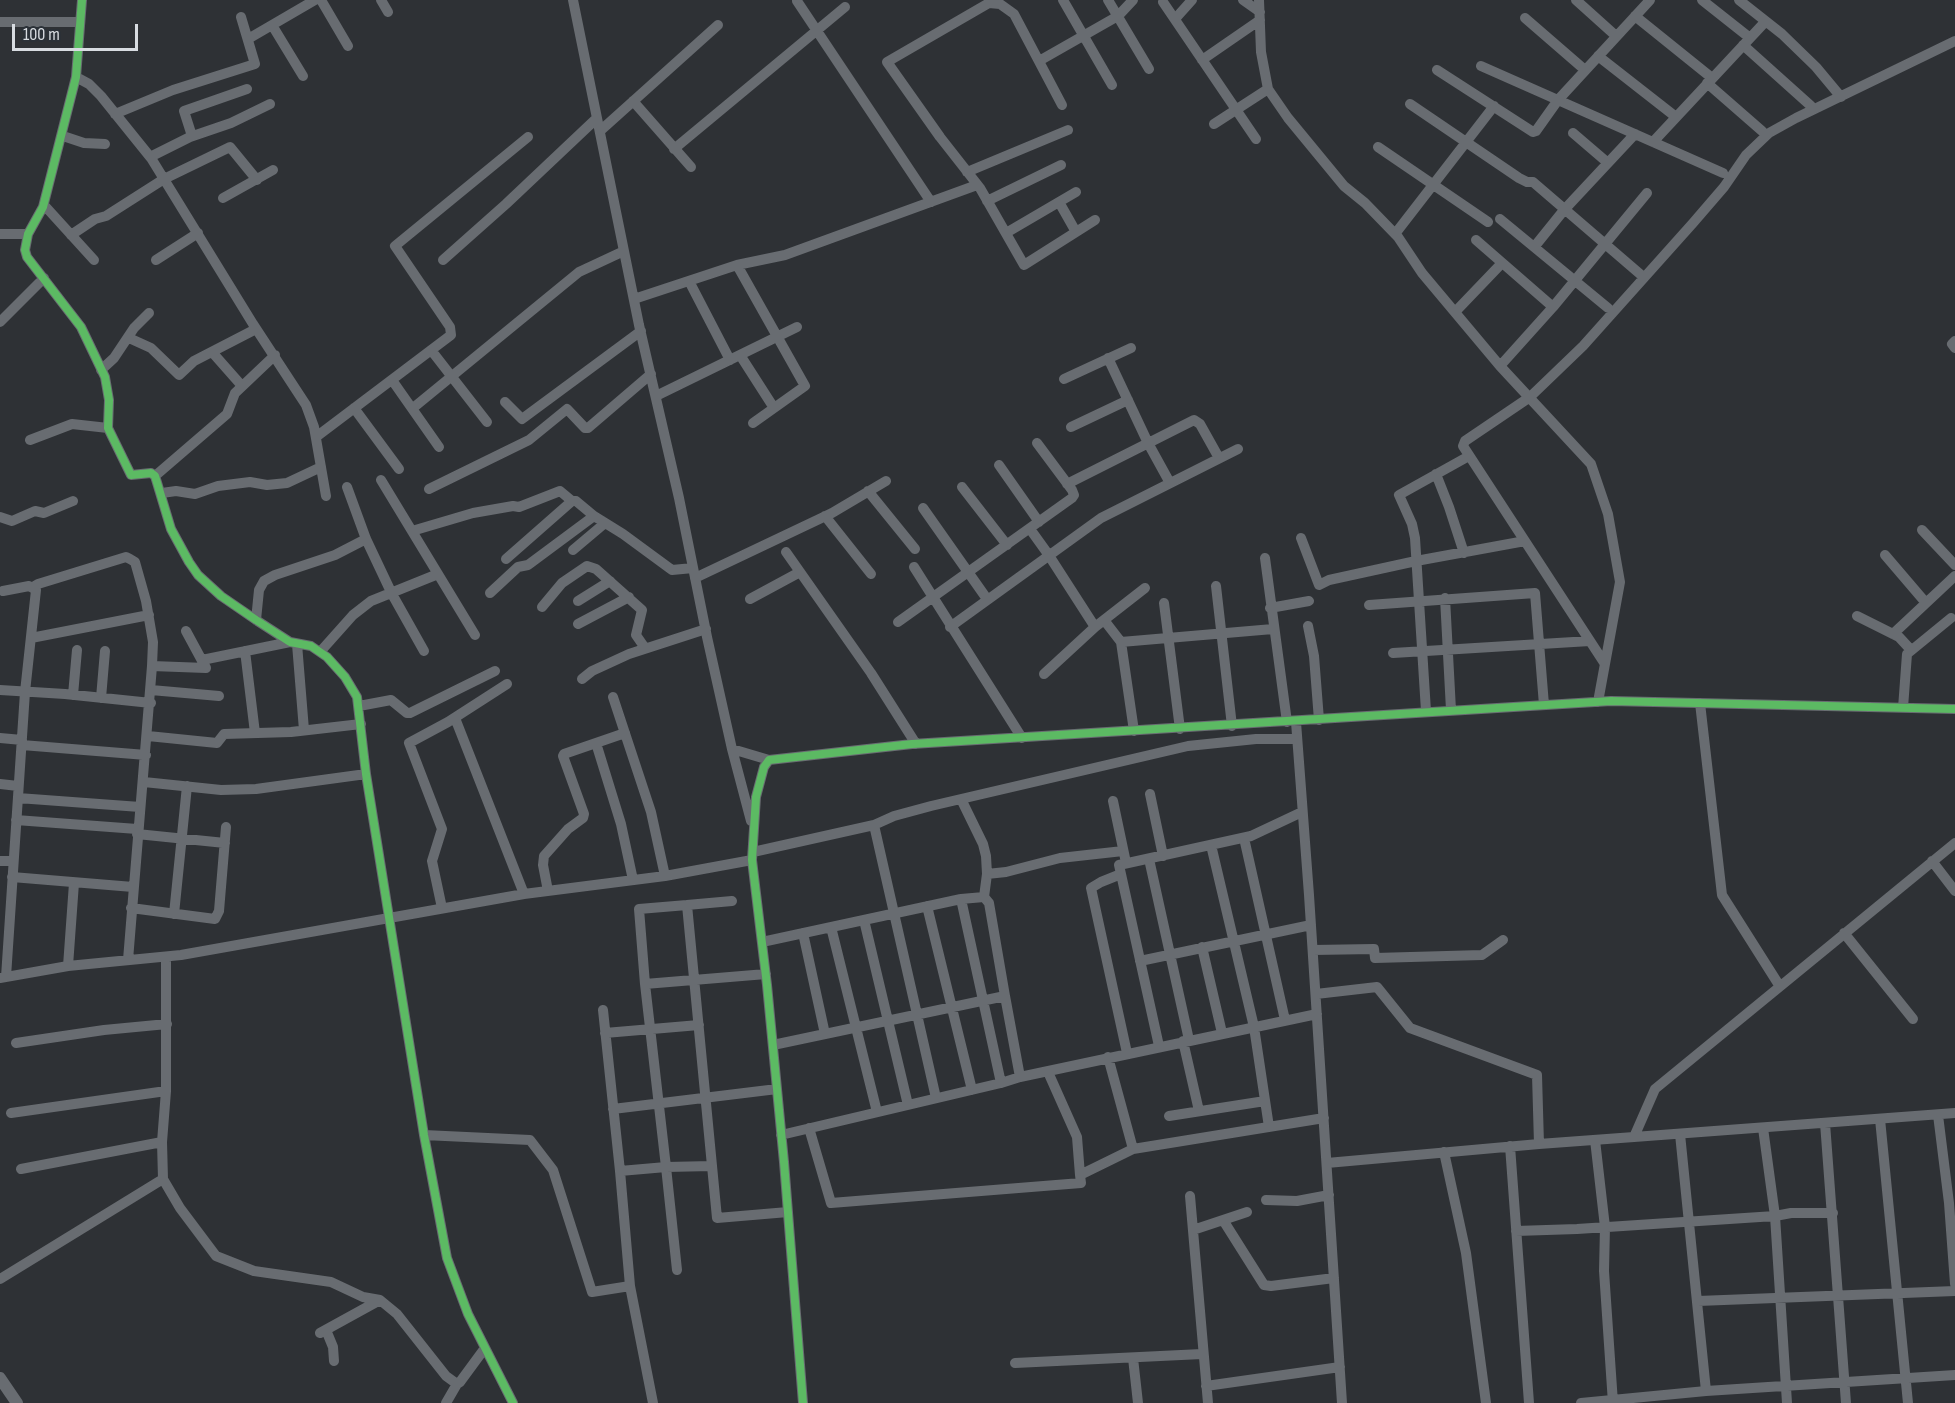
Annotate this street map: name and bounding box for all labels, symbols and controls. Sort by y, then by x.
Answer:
scale bar [15,12,141,50]
text: 100 m [23,24,60,45]

